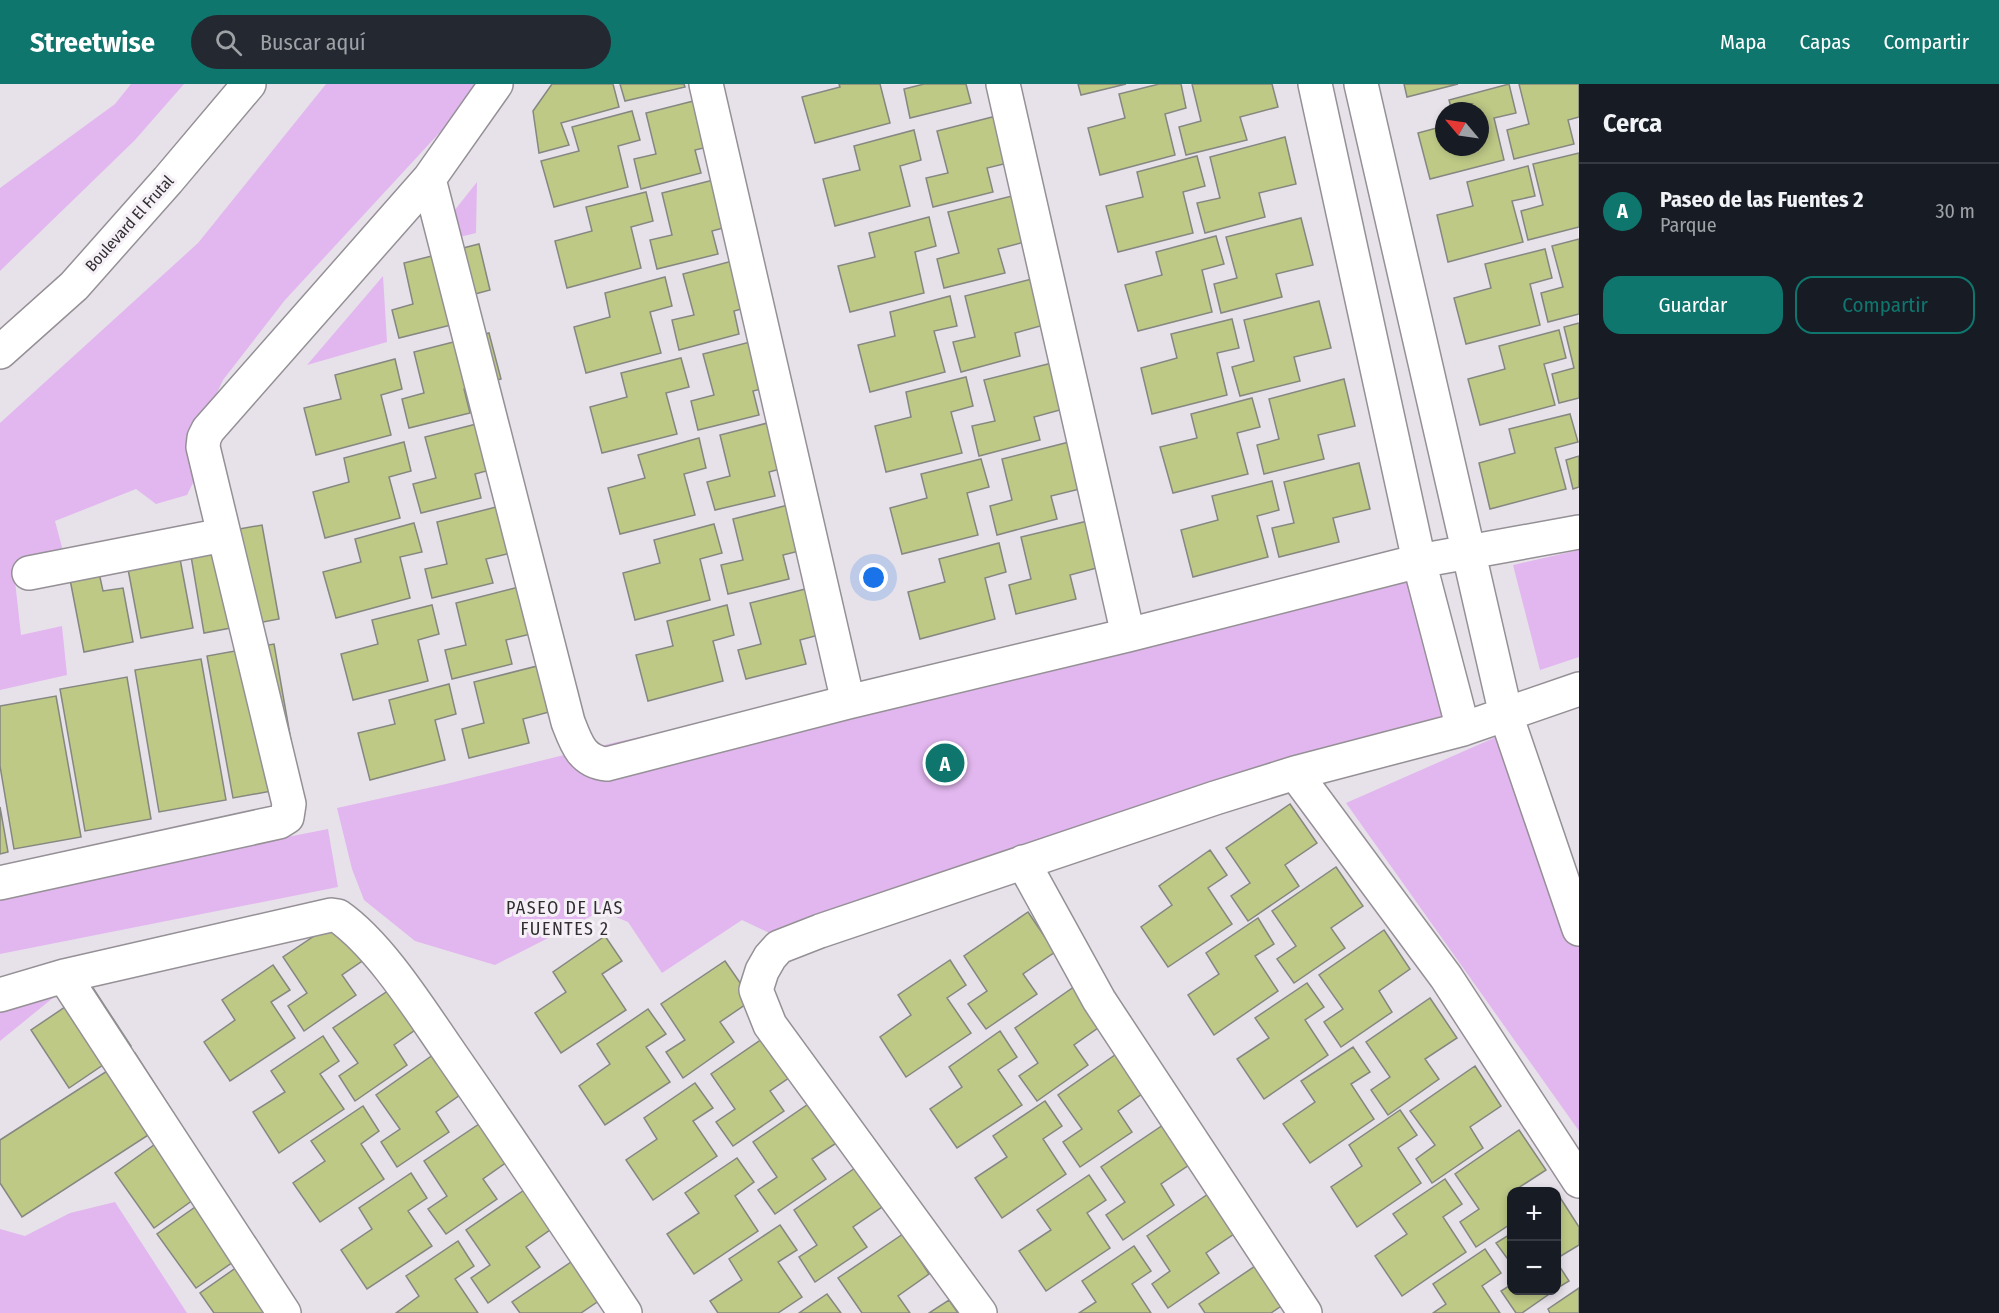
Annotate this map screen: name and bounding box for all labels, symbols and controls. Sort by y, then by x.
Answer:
search box [191,15,611,69]
text: Streetwise [30,26,155,59]
icon: search [212,26,245,59]
text: Buscar aquí [260,29,365,56]
text: Mapa [1720,29,1767,55]
text: Capas [1800,29,1850,55]
text: Compartir [1883,29,1969,55]
north arrow [1435,102,1489,156]
text: Cerca [1603,108,1662,139]
street label: Boulevard El Frutal [81,171,177,275]
text: Paseo de las Fuentes 2 [1660,186,1863,213]
text: A [1617,199,1628,223]
text: 30 m [1935,199,1975,223]
text: Parque [1660,213,1717,237]
button: Guardar [1603,276,1783,334]
button: Compartir [1795,276,1975,334]
your location [859,563,888,592]
pin: A [926,740,964,786]
district label: PASEO DE LAS FUENTES 2 [506,897,624,940]
map controls [1507,1187,1561,1295]
button: + [1507,1187,1561,1241]
button: − [1507,1241,1561,1295]

